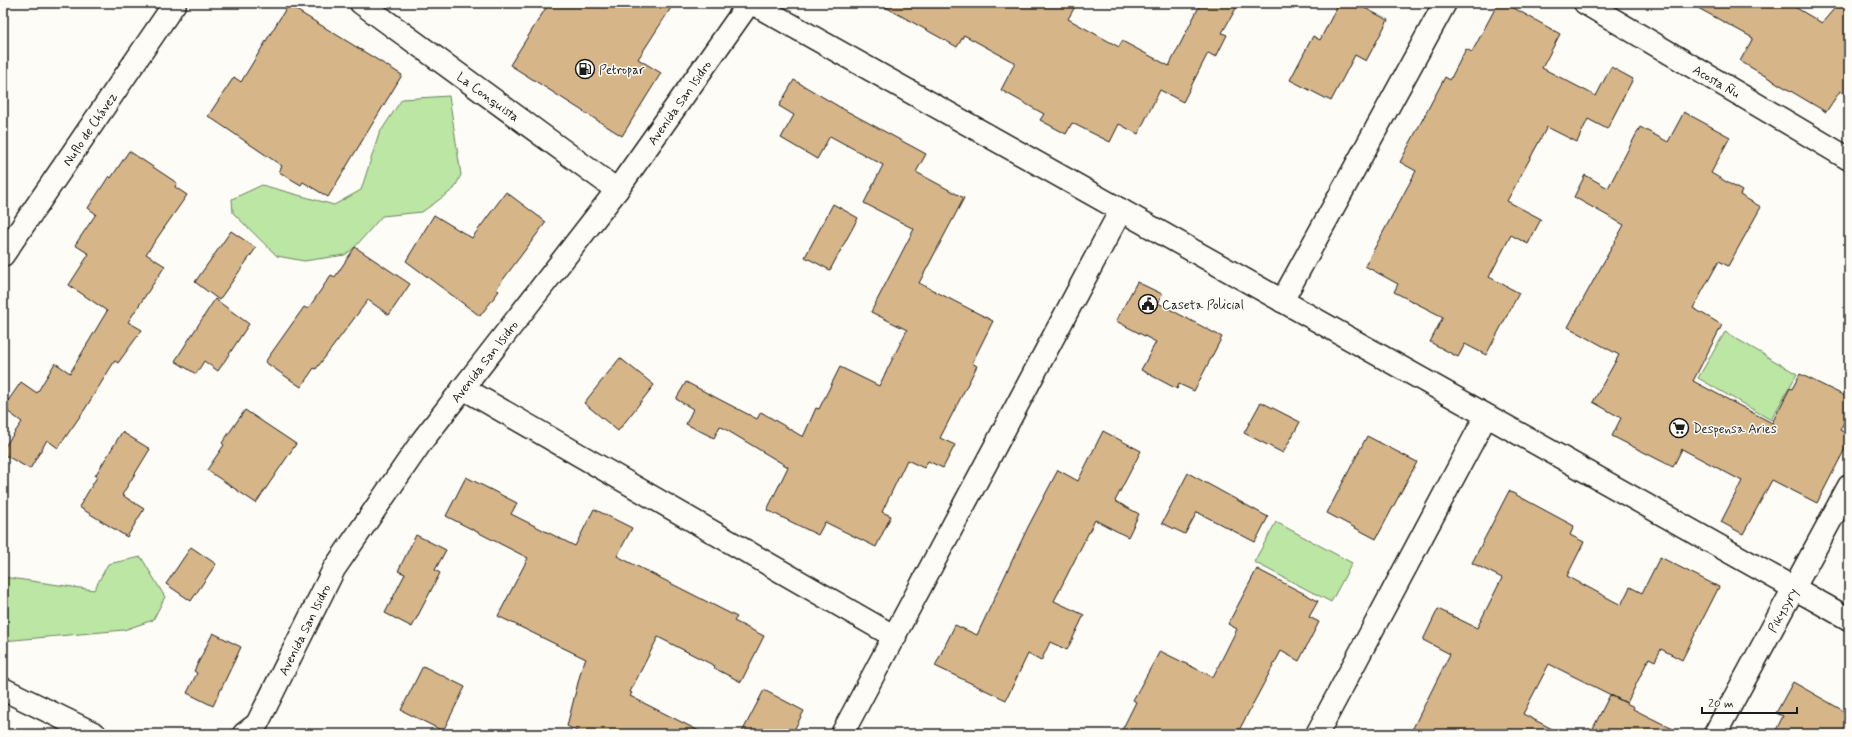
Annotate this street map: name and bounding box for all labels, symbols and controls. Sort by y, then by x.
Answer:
street label: Avenida San Isidro [644,57,716,149]
fuel station icon: Petropar [574,58,596,80]
place label: Petropar [599,62,645,79]
street label: Acosta Ñu [1689,62,1743,103]
street label: La Conquista [453,69,523,126]
street label: Nuflo de Chávez [59,89,122,170]
public building icon: Caseta Policial [1137,293,1159,315]
place label: Caseta Policial [1162,297,1244,314]
street label: Avenida San Isidro [448,317,523,407]
supermarket icon: Despensa Aries [1668,417,1690,439]
place label: Despensa Aries [1693,421,1777,438]
street label: Avenida San Isidro [275,582,335,679]
street label: Pikysyry [1764,585,1802,636]
scale bar [1702,689,1797,715]
text: 20 m [1708,696,1734,712]

